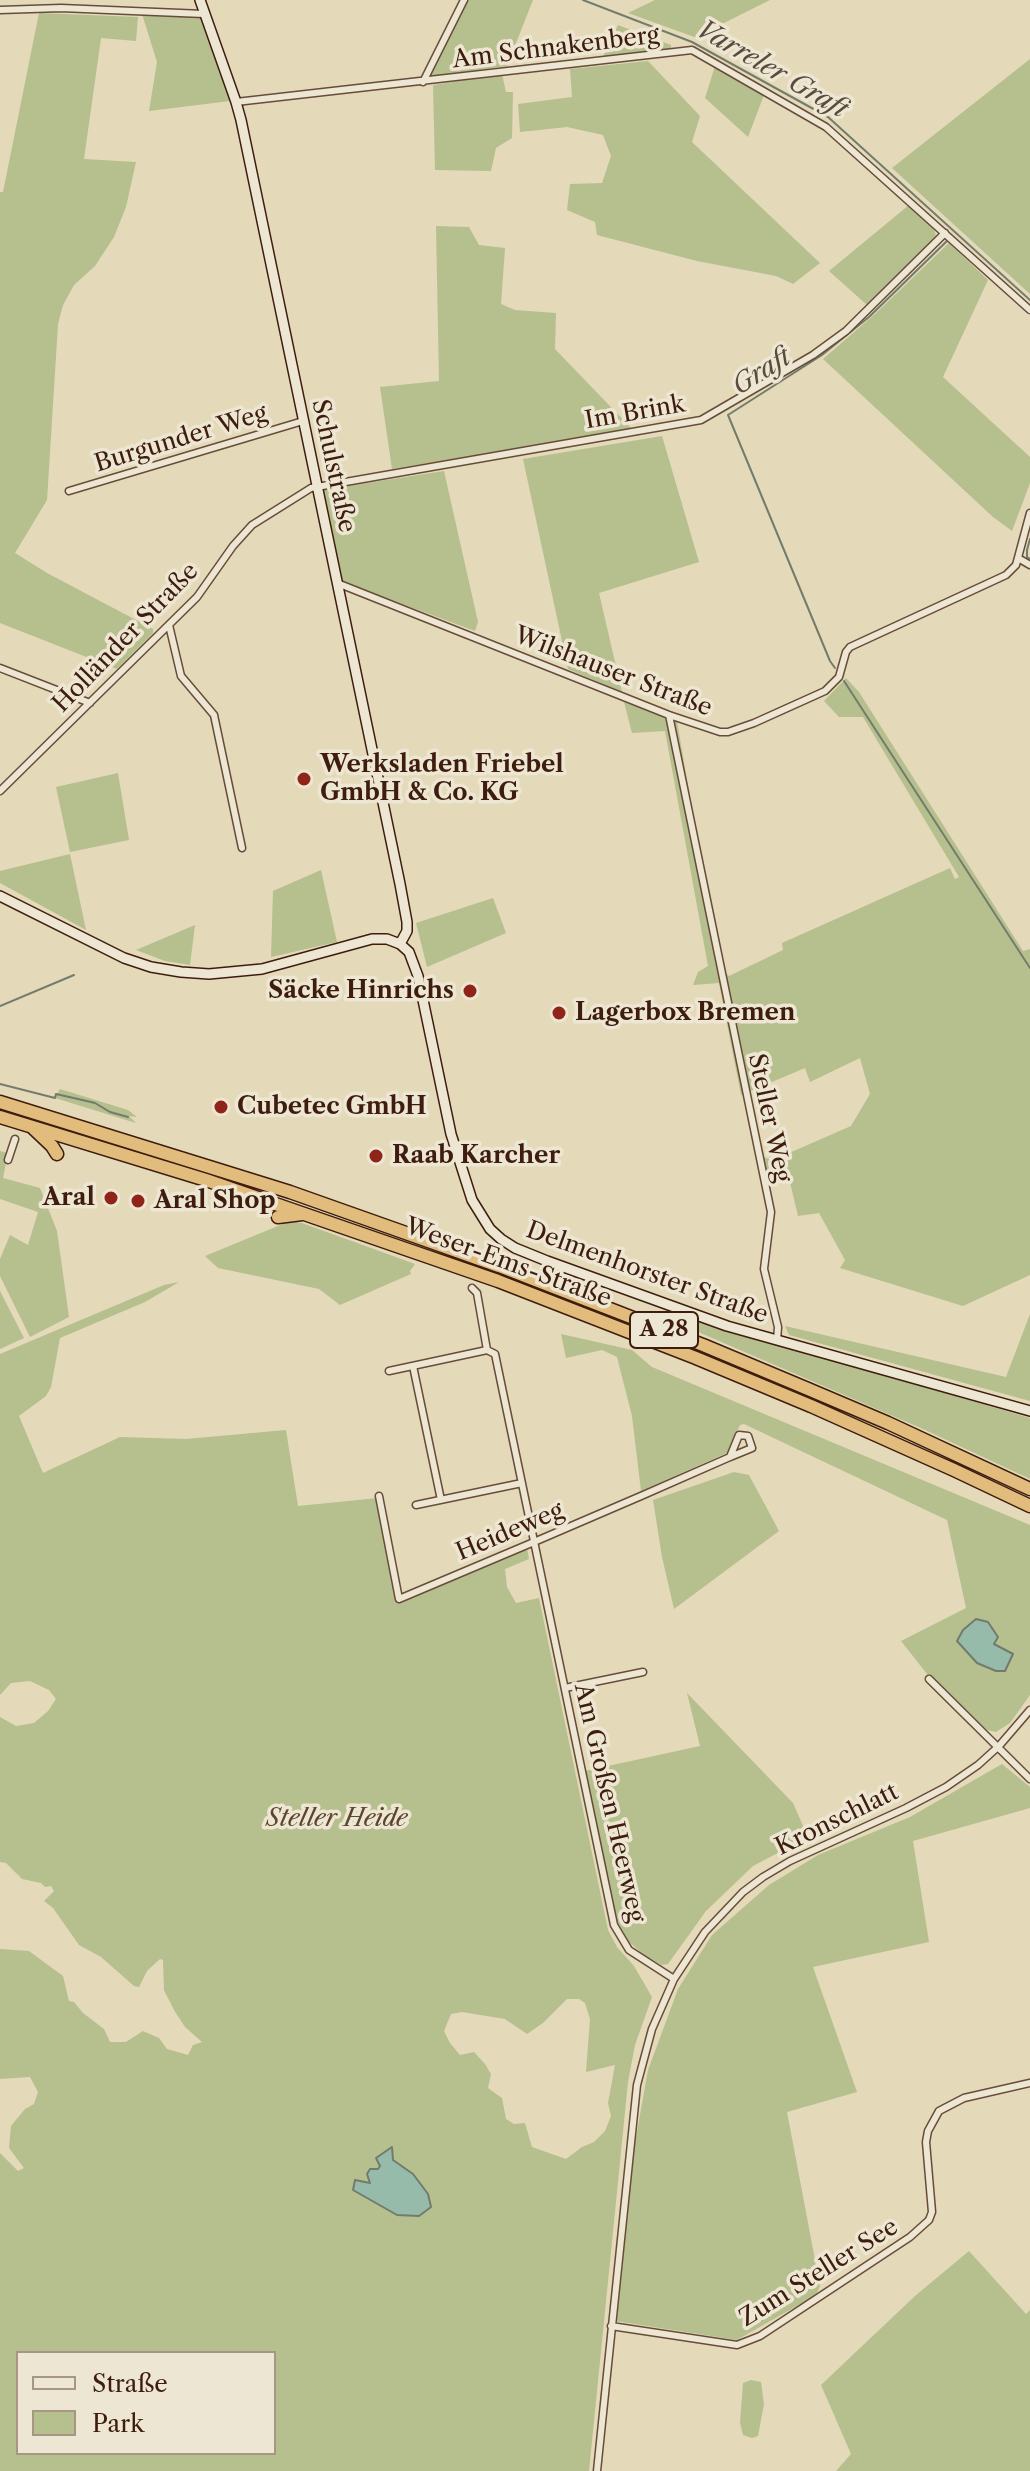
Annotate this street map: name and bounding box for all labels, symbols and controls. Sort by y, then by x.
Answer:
water label: Varreler Graft [691,14,853,126]
street label: Am Schnakenberg [451,21,661,75]
water label: Graft [727,342,797,402]
street label: Im Brink [583,390,687,436]
street label: Schulstraße [305,397,361,535]
street label: Burgunder Weg [91,399,271,479]
street label: Holländer Straße [47,557,205,719]
street label: Wilshauser Straße [510,621,716,723]
place label: Werksladen Friebel GmbH & Co. KG [320,751,564,807]
marker: Werksladen Friebel GmbH & Co. KG [295,770,313,788]
place label: Säcke Hinrichs [268,977,454,1005]
marker: Säcke Hinrichs [461,982,479,1000]
place label: Lagerbox Bremen [575,999,795,1027]
marker: Lagerbox Bremen [550,1004,568,1022]
street label: Steller Weg [741,1051,797,1185]
place label: Cubetec GmbH [237,1093,427,1121]
marker: Cubetec GmbH [212,1098,230,1116]
place label: Raab Karcher [392,1142,560,1170]
marker: Raab Karcher [367,1147,385,1165]
place label: Aral [43,1184,95,1212]
place label: Aral Shop [154,1187,276,1215]
marker: Aral [102,1189,120,1207]
marker: Aral Shop [129,1192,147,1210]
street label: Weser-Ems-Straße [401,1212,615,1314]
street label: Delmenhorster Straße [522,1216,772,1330]
road number: A 28 [630,1312,698,1348]
street label: Heideweg [452,1497,568,1567]
street label: Am Großen Heerweg [568,1681,650,1925]
street label: Kronschlatt [771,1778,903,1862]
park label: Steller Heide [266,1805,408,1833]
street label: Zum Steller See [734,2213,904,2333]
legend [16,2351,276,2455]
text: Straße [92,2369,168,2398]
text: Park [92,2409,144,2438]

